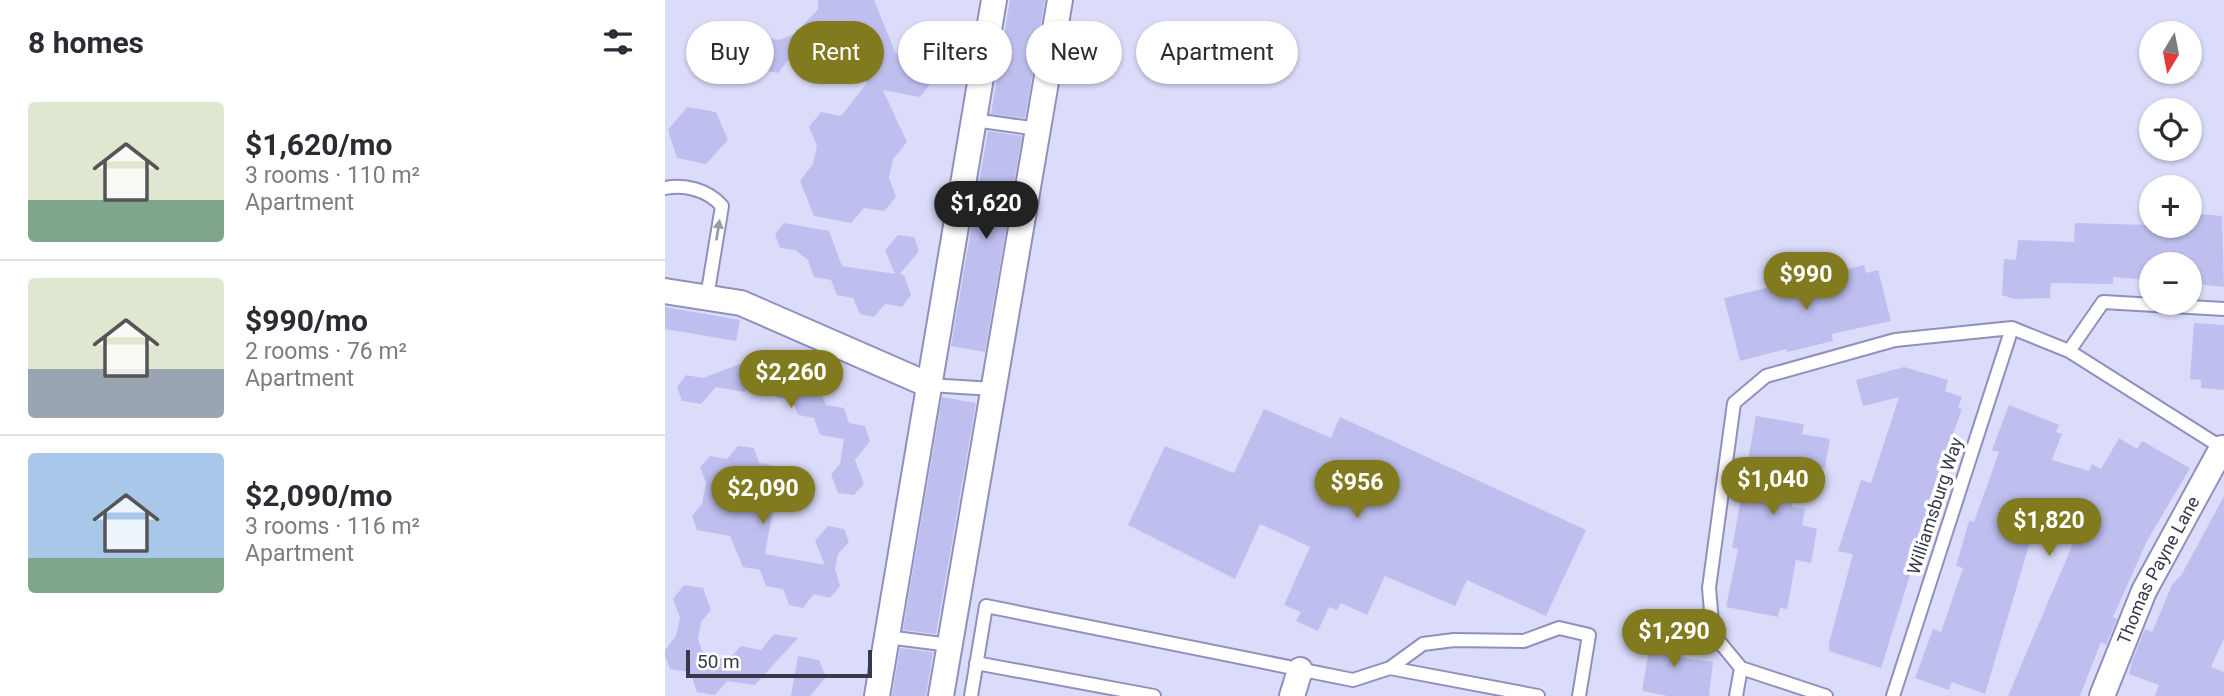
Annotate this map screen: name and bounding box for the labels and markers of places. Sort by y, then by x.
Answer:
pin: $1,620 [929,182,1043,241]
pin: $990 [1765,252,1847,312]
pin: $2,260 [734,350,848,410]
pin: $1,040 [1716,458,1830,517]
pin: $956 [1316,461,1398,520]
pin: $2,090 [706,466,820,526]
pin: $1,820 [1992,498,2106,558]
pin: $1,290 [1617,610,1731,669]

